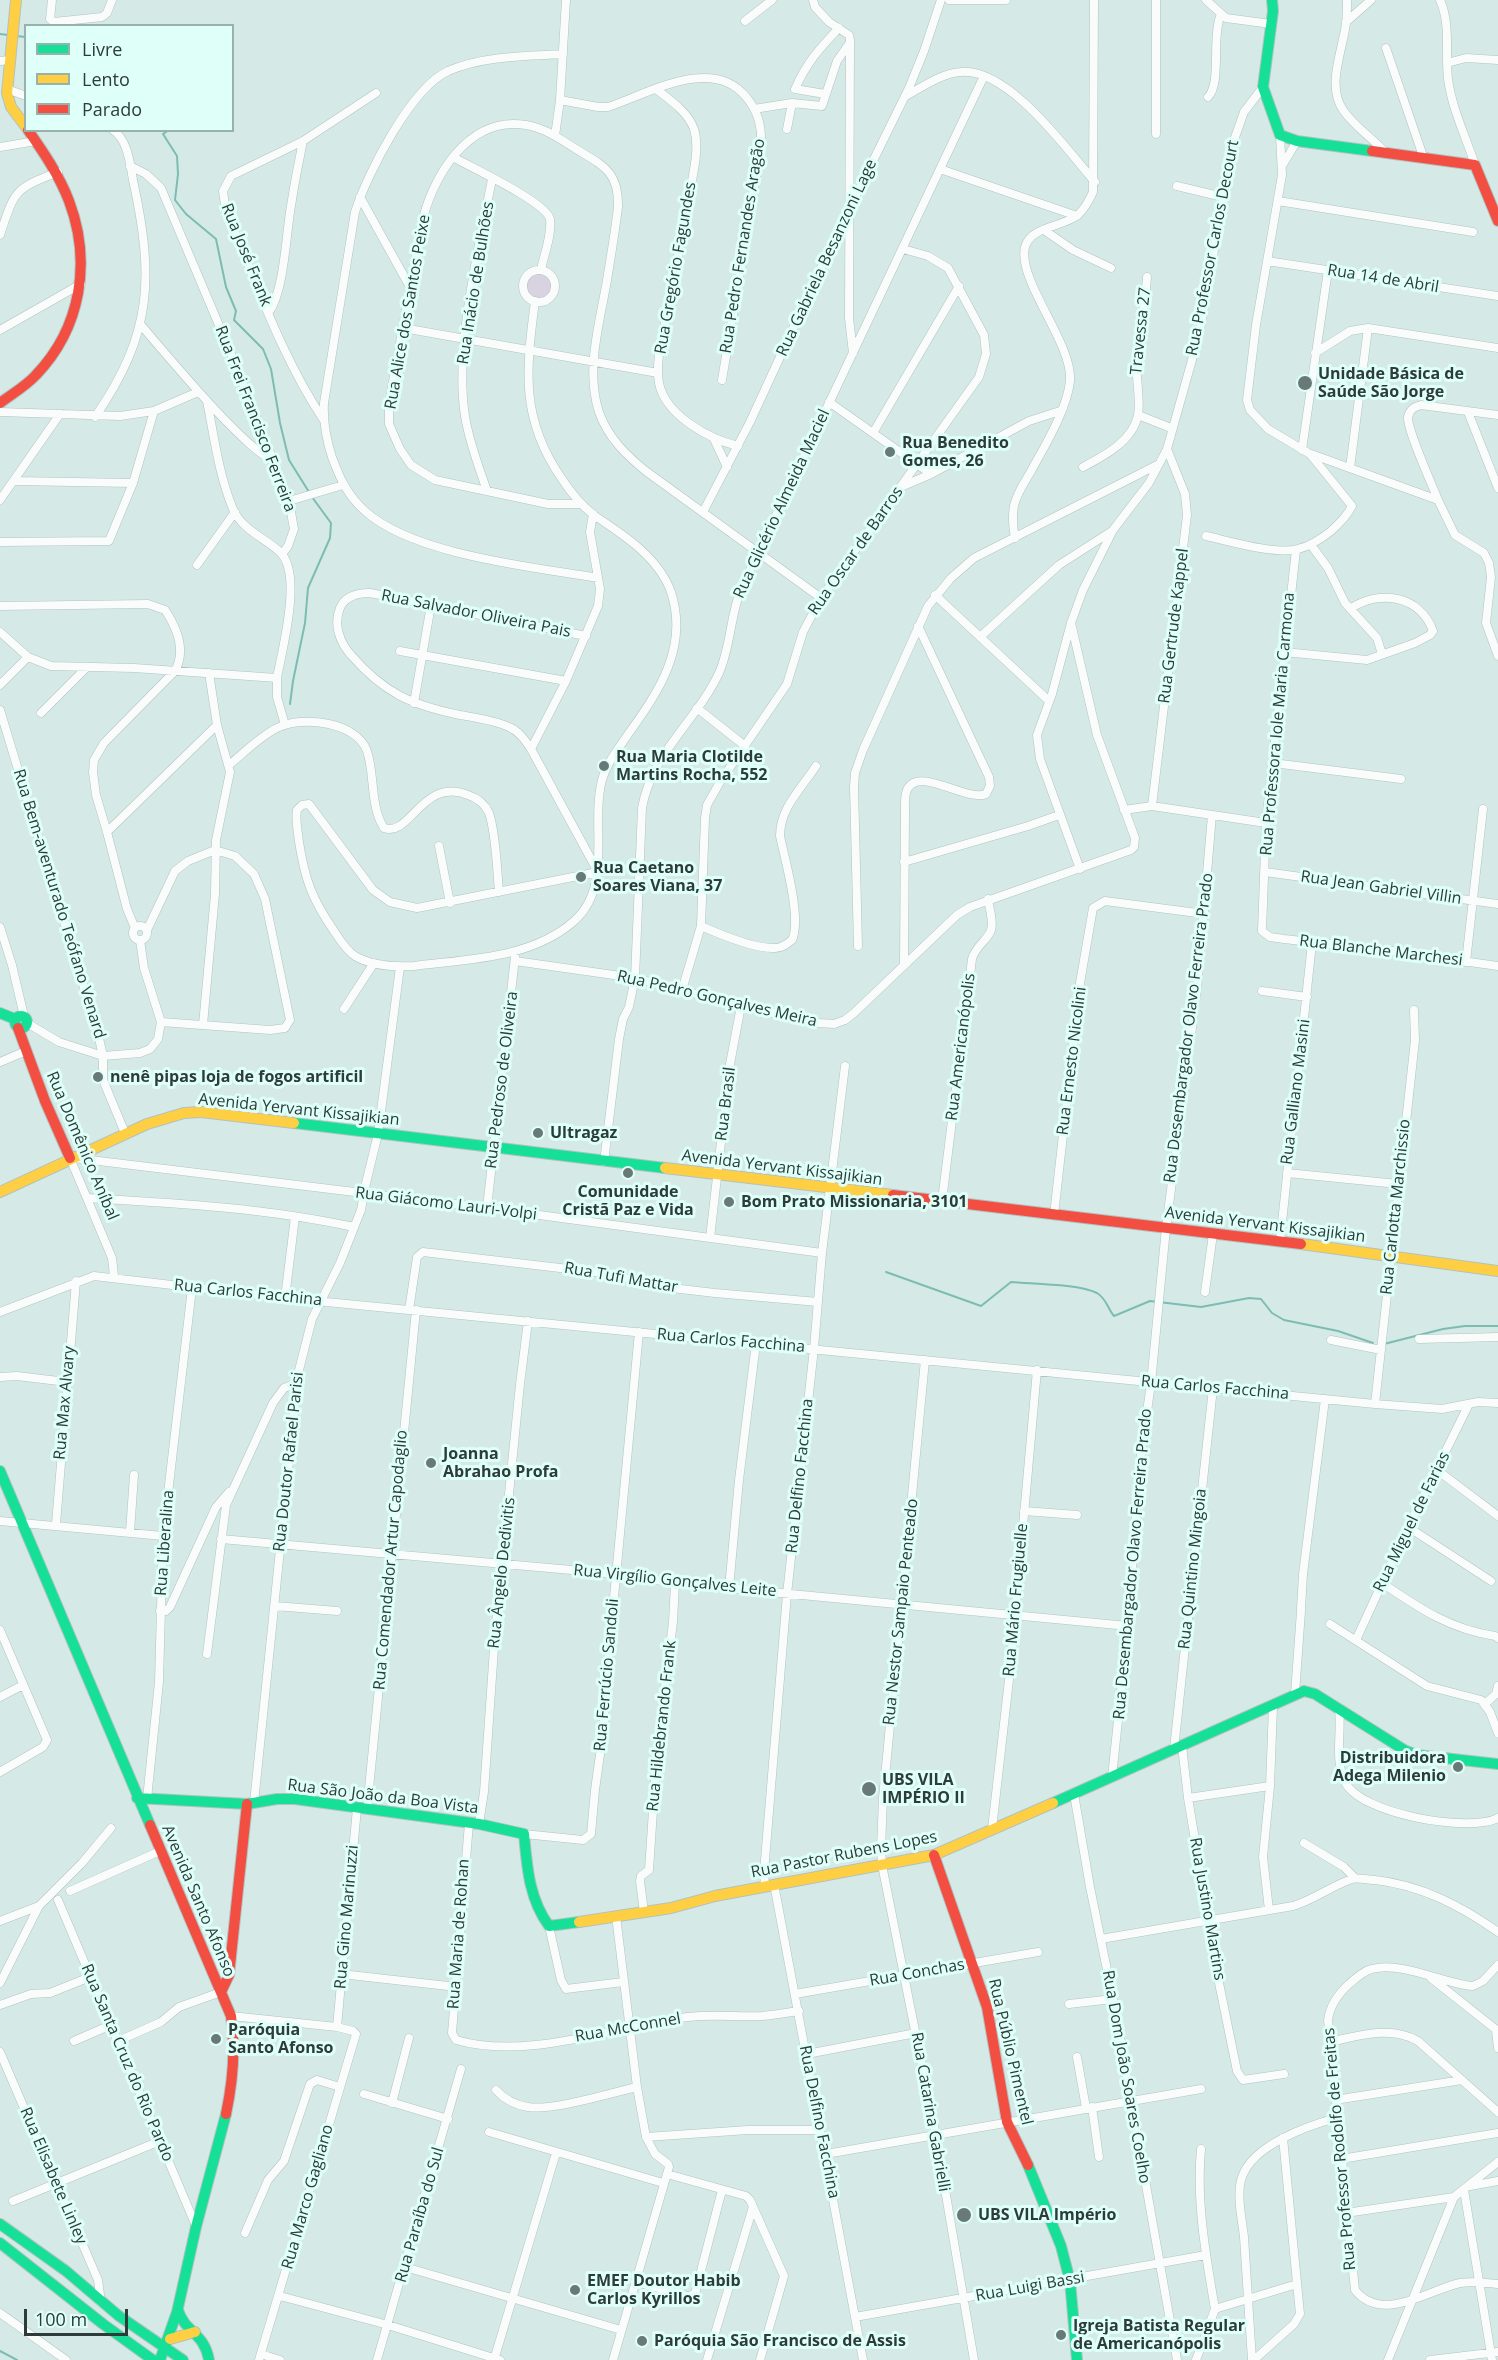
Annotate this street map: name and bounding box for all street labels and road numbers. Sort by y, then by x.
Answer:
street label: Rua Pedro Fernandes Aragão [717,137,769,355]
street label: Rua Professor Carlos Decourt [1183,139,1243,357]
street label: Rua Gabriela Besanzoni Lage [773,156,881,360]
street label: Rua Gregório Fagundes [651,180,701,356]
street label: Rua Inácio de Bulhões [454,200,498,366]
street label: Rua José Frank [217,201,275,309]
street label: Rua Alice dos Santos Peixe [381,213,435,411]
street label: Rua 14 de Abril [1326,261,1440,297]
street label: Travessa 27 [1127,286,1155,376]
street label: Rua Frei Francisco Ferreira [211,323,299,515]
street label: Rua Glicério Almeida Maciel [730,406,834,602]
street label: Rua Oscar de Barros [804,483,908,619]
street label: Rua Gertrude Kappel [1155,547,1193,705]
street label: Rua Salvador Oliveira Pais [380,586,572,642]
street label: Rua Professora Iole Maria Carmona [1257,592,1299,856]
street label: Rua Bem-aventurado Teófano Venard [9,767,109,1041]
street label: Rua Jean Gabriel Villin [1299,867,1463,909]
street label: Rua Desembargador Olavo Ferreira Prado [1160,872,1218,1184]
street label: Rua Blanche Marchesi [1298,931,1464,971]
street label: Rua Pedro Gonçalves Meira [615,967,819,1031]
street label: Rua Americanópolis [942,972,980,1122]
street label: Rua Ernesto Nicolini [1053,986,1091,1136]
street label: Rua Pedroso de Oliveira [482,990,522,1170]
street label: Rua Galliano Masini [1278,1018,1314,1166]
street label: Rua Brasil [712,1066,740,1142]
street label: Rua Domênico Aníbal [42,1069,122,1223]
street label: Avenida Yervant Kissajikian [198,1090,400,1130]
street label: Rua Carlotta Marchissio [1377,1118,1415,1296]
street label: Avenida Yervant Kissajikian [681,1146,883,1190]
street label: Rua Giácomo Lauri-Volpi [354,1183,538,1225]
street label: Avenida Yervant Kissajikian [1164,1203,1366,1247]
street label: Rua Tufi Mattar [563,1259,679,1297]
street label: Rua Carlos Facchina [173,1276,323,1310]
street label: Rua Carlos Facchina [656,1325,806,1357]
street label: Rua Max Alvary [50,1345,80,1461]
street label: Rua Doutor Rafael Parisi [270,1371,308,1553]
street label: Rua Carlos Facchina [1140,1372,1290,1404]
street label: Rua Delfino Facchina [782,1398,818,1554]
street label: Rua Desembargador Olavo Ferreira Prado [1110,1408,1156,1720]
street label: Rua Comendador Artur Capodaglio [370,1429,412,1691]
street label: Rua Miguel de Farias [1370,1449,1454,1595]
street label: Rua Quintino Mingoia [1175,1488,1211,1650]
street label: Rua Liberalina [152,1489,178,1597]
street label: Rua Ângelo Dedivitis [485,1496,519,1650]
street label: Rua Nestor Sampaio Penteado [880,1498,922,1726]
street label: Rua Mário Frugiuelle [1000,1523,1032,1677]
street label: Rua Virgílio Gonçalves Leite [573,1561,777,1601]
street label: Rua Ferrúcio Sandoli [591,1598,623,1752]
street label: Rua Hildebrando Frank [643,1640,681,1812]
street label: Rua São João da Boa Vista [286,1776,480,1818]
street label: Avenida Santo Afonso [157,1822,239,1980]
street label: Rua Pastor Rubens Lopes [749,1828,939,1882]
street label: Rua Justino Martins [1185,1836,1229,1982]
street label: Rua Gino Marinuzzi [331,1844,363,1990]
street label: Rua Maria de Rohan [444,1858,474,2010]
street label: Rua Conchas [868,1955,966,1991]
street label: Rua Santa Cruz do Rio Pardo [77,1961,177,2165]
street label: Rua Dom João Soares Coelho [1098,1969,1154,2185]
street label: Rua Públio Pimentel [984,1977,1036,2127]
street label: Rua McConnel [574,2009,682,2047]
street label: Rua Professor Rodolfo de Freitas [1320,2027,1360,2271]
street label: Rua Catarina Gabrielli [907,2031,953,2193]
street label: Rua Delfino Facchina [795,2044,843,2200]
street label: Rua Elisabete Linley [15,2105,91,2247]
street label: Rua Marco Gagliano [278,2122,338,2272]
street label: Rua Paraíba do Sul [392,2145,448,2285]
street label: Rua Luigi Bassi [974,2268,1086,2306]

